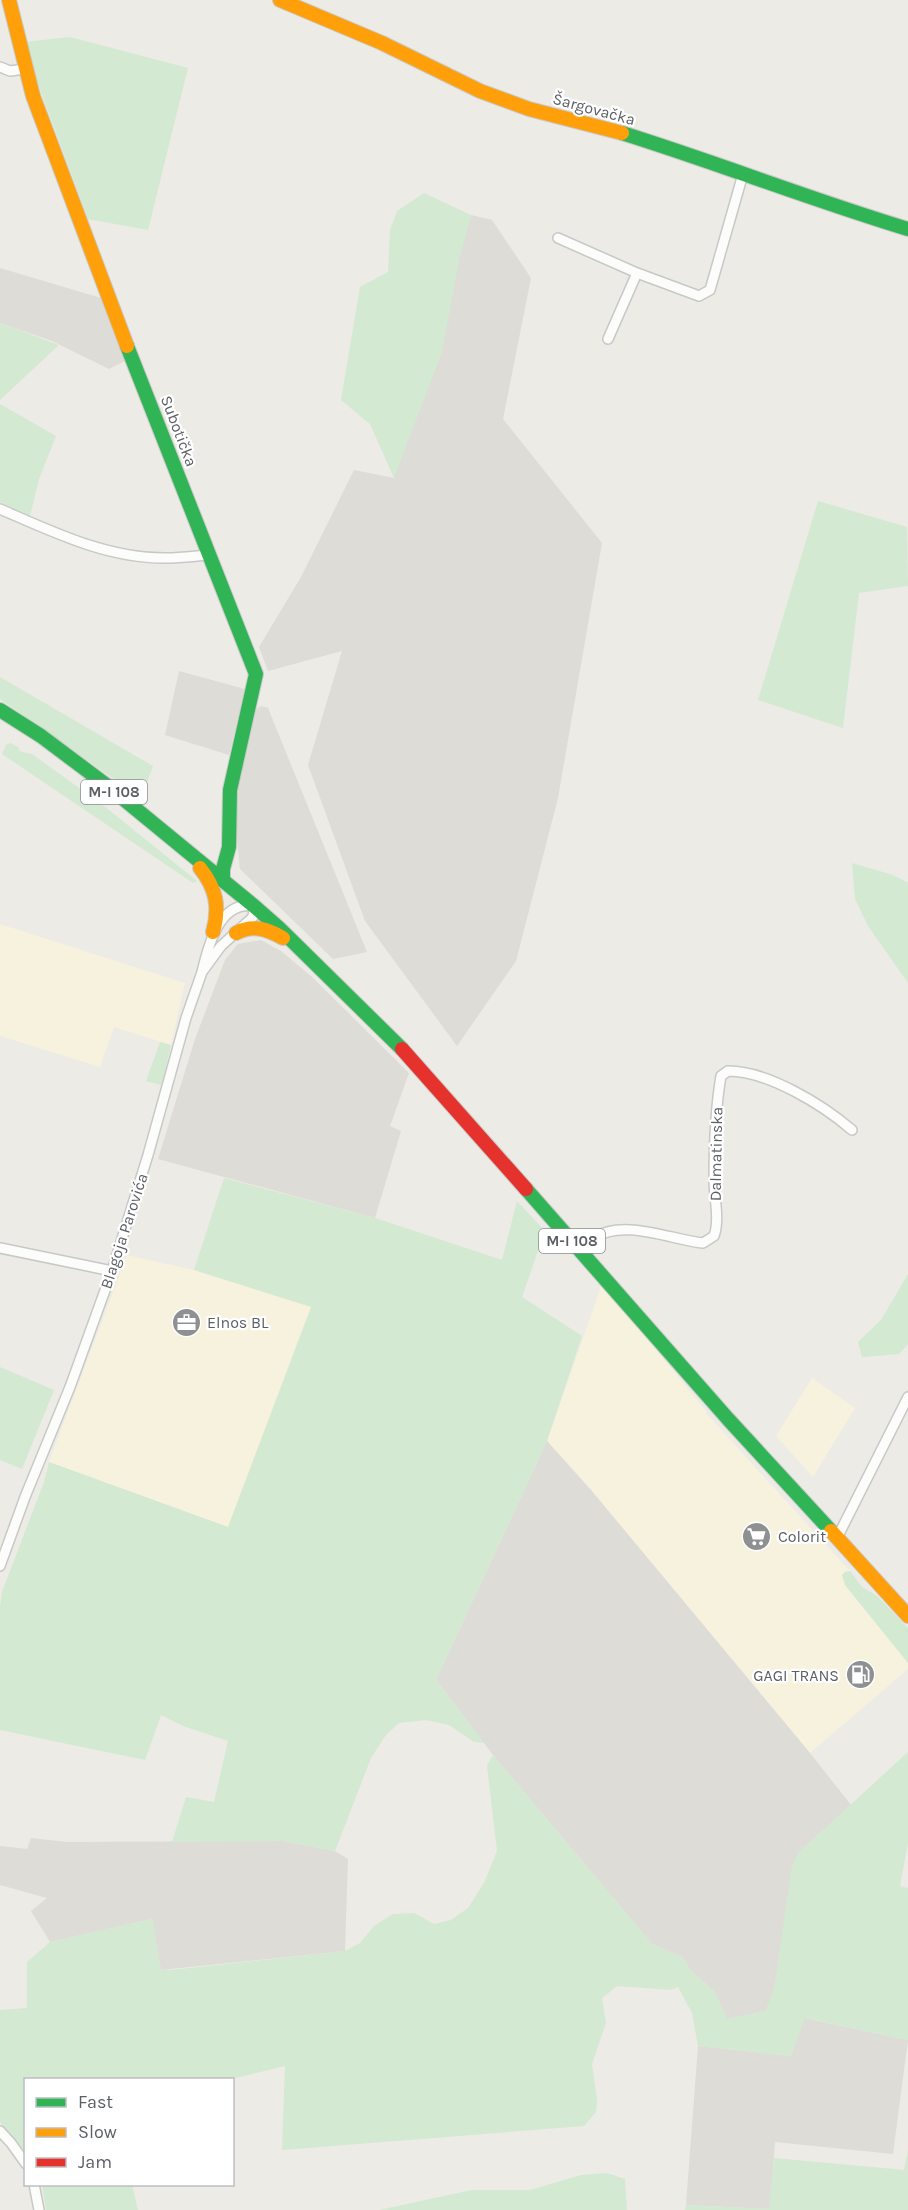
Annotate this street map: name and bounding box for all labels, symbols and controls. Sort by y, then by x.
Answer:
street label: Šargovačka [551,89,637,129]
street label: Subotička [157,393,201,469]
road number: M-I 108 [81,780,147,804]
street label: Dalmatinska [706,1107,726,1201]
street label: Blagoja Parovića [96,1171,152,1291]
road number: M-I 108 [539,1229,605,1253]
office icon: Elnos BL [170,1306,202,1338]
place label: Elnos BL [207,1313,269,1332]
supermarket icon: Colorit [741,1520,773,1552]
place label: Colorit [778,1527,826,1546]
fuel station icon: GAGI TRANS [844,1659,876,1691]
place label: GAGI TRANS [753,1666,839,1685]
legend [24,2078,234,2186]
text: Fast [78,2091,113,2113]
text: Slow [78,2121,117,2143]
text: Jam [78,2151,112,2173]

